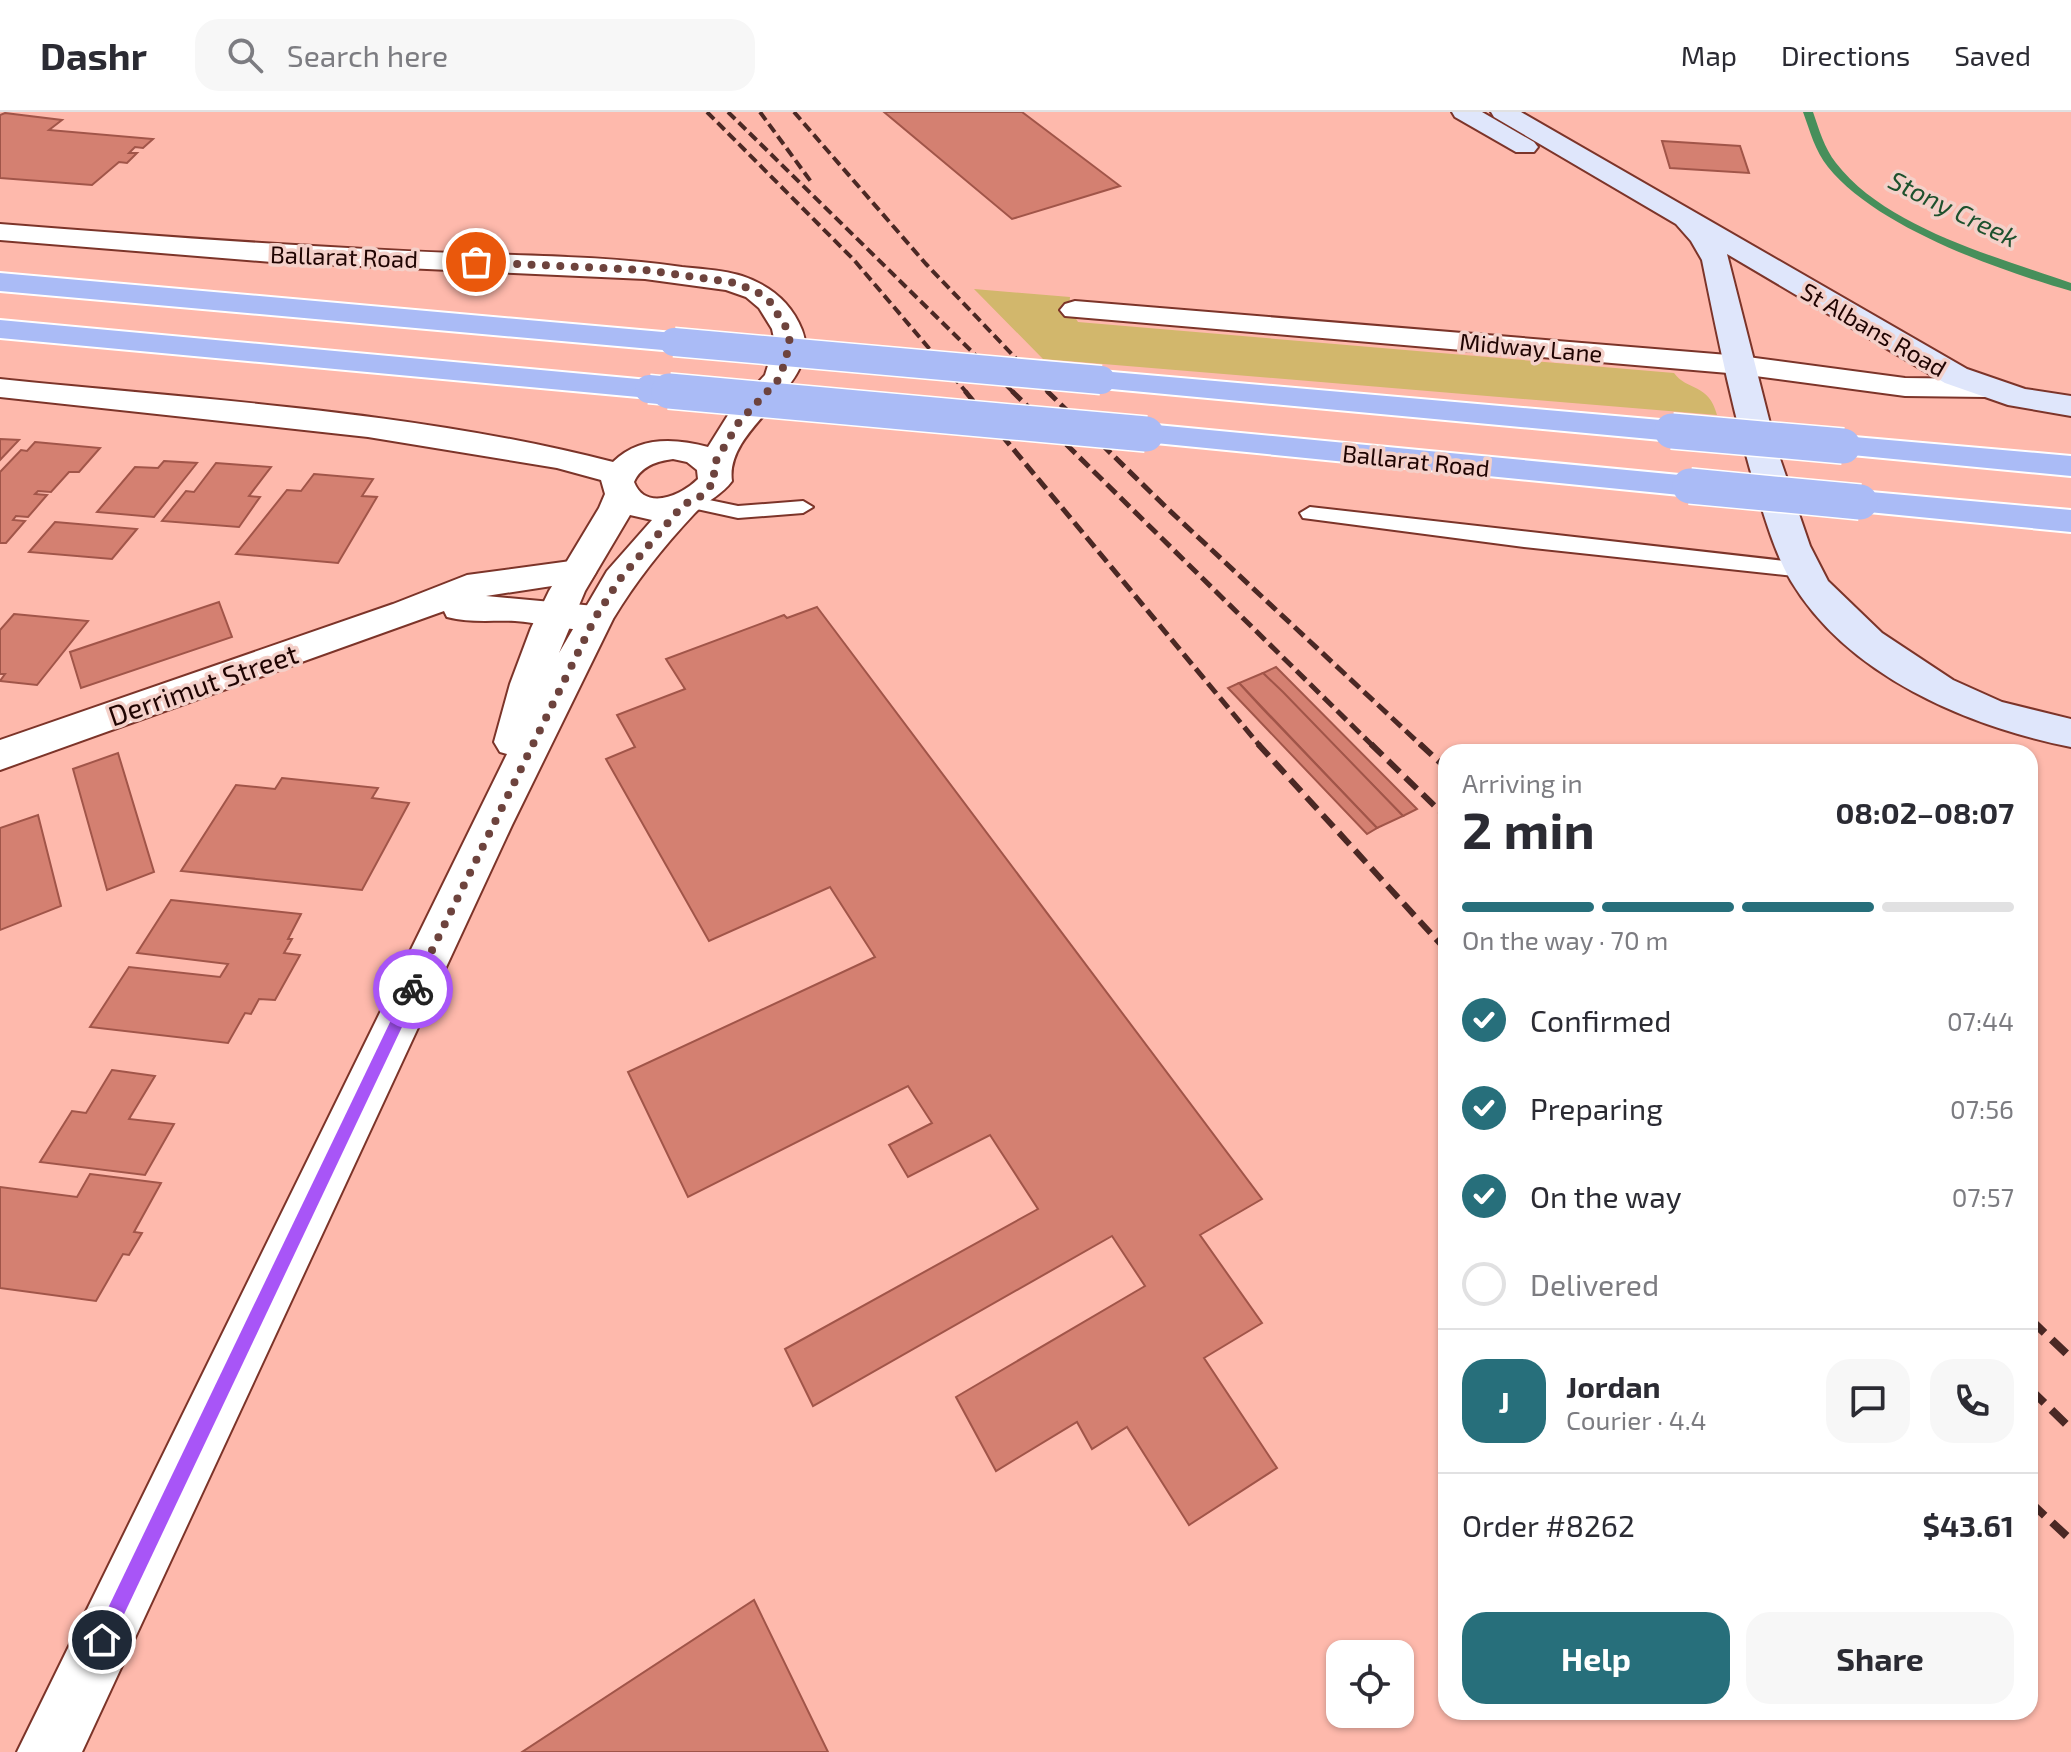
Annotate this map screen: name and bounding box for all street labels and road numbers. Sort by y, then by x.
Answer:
street label: Ballarat Road [270,239,418,273]
street label: St Albans Road [1796,276,1952,382]
street label: Midway Lane [1458,326,1604,368]
street label: Ballarat Road [1341,438,1491,482]
street label: Derrimut Street [104,636,302,732]

